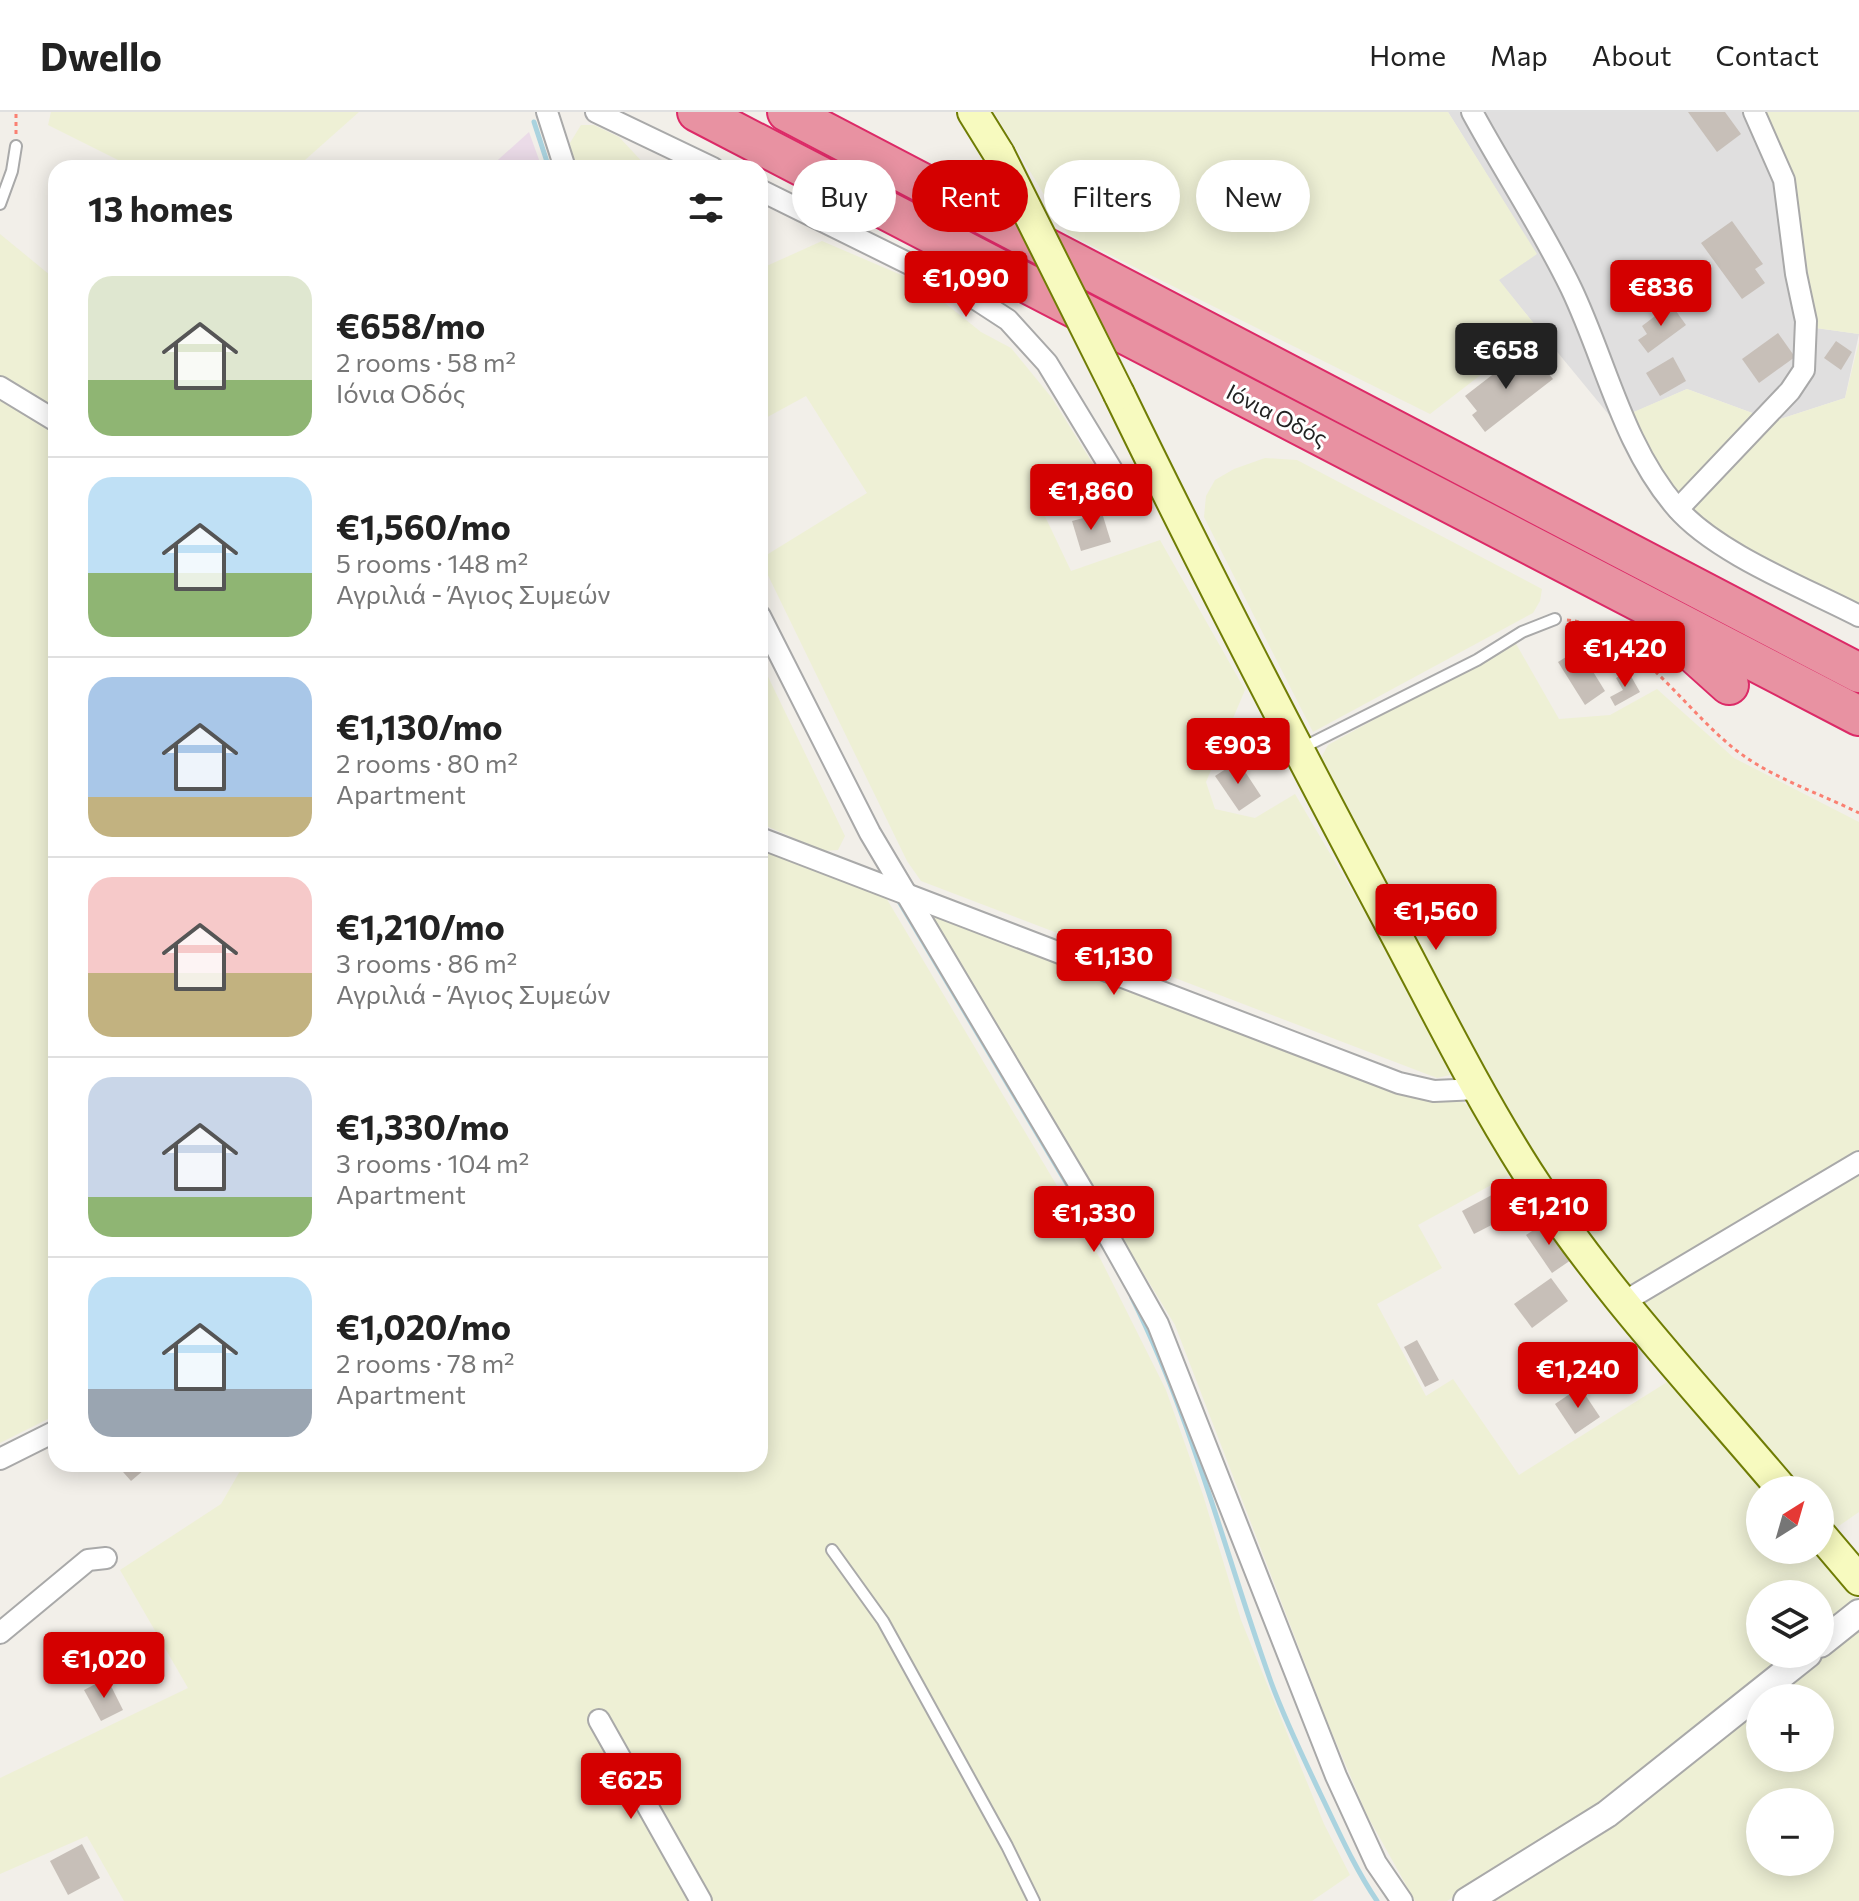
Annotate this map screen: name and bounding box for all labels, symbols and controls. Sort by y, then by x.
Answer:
text: Dwello [40,32,162,79]
text: Home [1369,38,1446,72]
text: Map [1490,38,1548,72]
text: About [1592,38,1672,72]
text: Contact [1716,38,1819,72]
chip: Buy [792,160,896,232]
chip: Rent [912,160,1028,232]
chip: Filters [1044,160,1180,232]
chip: New [1196,160,1310,232]
icon: filters [684,186,728,230]
text: 13 homes [88,187,233,229]
pin: €1,090 [901,251,1031,319]
pin: €836 [1614,260,1708,328]
text: €1,090 [923,261,1009,292]
text: €836 [1628,270,1694,301]
text: €658/mo [336,304,485,346]
icon: home [152,308,248,404]
pin: €658 [1459,323,1553,391]
text: €658 [1473,333,1539,364]
text: 2 rooms · 58 m² [336,346,516,377]
text: Ιόνια Οδός [336,377,466,408]
street label: Ιόνια Οδός [1222,378,1332,451]
pin: €1,860 [1026,464,1156,532]
text: €1,860 [1048,474,1134,505]
text: €1,560/mo [336,505,511,547]
icon: home [152,509,248,605]
text: 5 rooms · 148 m² [336,547,528,578]
text: Αγριλιά - Άγιος Συμεών [336,578,610,609]
pin: €1,420 [1560,621,1690,689]
text: €1,420 [1583,631,1667,662]
text: €1,130/mo [336,705,503,747]
icon: home [152,709,248,805]
pin: €903 [1191,718,1285,786]
text: €903 [1205,728,1271,759]
text: 2 rooms · 80 m² [336,747,518,778]
text: Apartment [336,778,466,809]
pin: €1,560 [1371,884,1501,952]
text: €1,560 [1393,894,1479,925]
text: €1,210/mo [336,905,505,947]
icon: home [152,909,248,1005]
pin: €1,130 [1049,929,1179,997]
text: €1,130 [1075,939,1153,970]
text: 3 rooms · 86 m² [336,947,517,978]
text: Αγριλιά - Άγιος Συμεών [336,978,610,1009]
text: €1,330/mo [336,1105,509,1147]
icon: home [152,1109,248,1205]
text: 3 rooms · 104 m² [336,1147,529,1178]
text: Apartment [336,1178,466,1209]
pin: €1,210 [1484,1179,1614,1247]
pin: €1,330 [1029,1186,1159,1254]
text: €1,210 [1509,1189,1589,1220]
text: €1,330 [1052,1196,1136,1227]
text: €1,020/mo [336,1305,511,1347]
icon: home [152,1309,248,1405]
pin: €1,240 [1513,1342,1643,1410]
text: 2 rooms · 78 m² [336,1347,515,1378]
text: €1,240 [1536,1352,1620,1383]
text: Apartment [336,1378,466,1409]
north arrow [1746,1476,1834,1564]
map controls [1746,1476,1834,1876]
button: layers [1746,1580,1834,1668]
pin: €1,020 [39,1632,169,1700]
text: €1,020 [61,1642,147,1673]
button: + [1746,1684,1834,1772]
pin: €625 [584,1753,678,1821]
text: €625 [599,1763,663,1794]
button: − [1746,1788,1834,1876]

